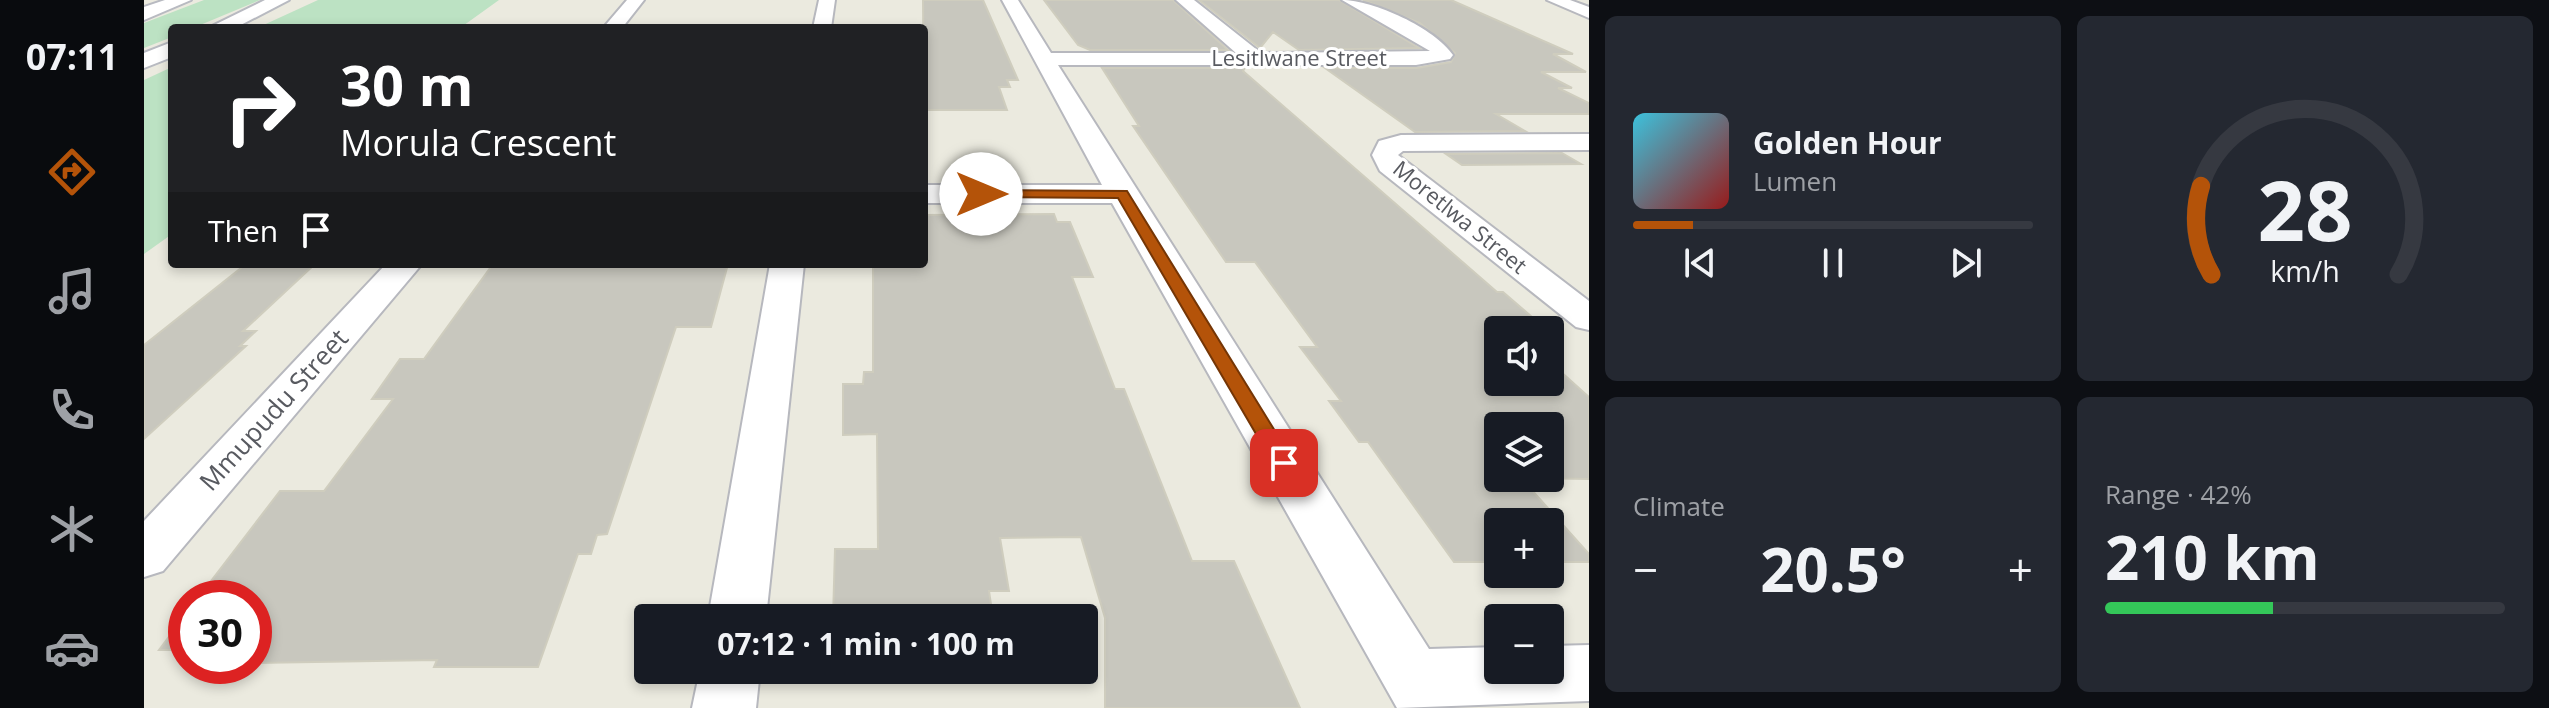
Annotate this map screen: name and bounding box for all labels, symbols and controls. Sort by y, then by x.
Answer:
text: 07:11 [26,32,118,81]
street label: Lesitlwane Street [1211,42,1387,72]
text: 30 m [340,46,474,122]
icon: right [208,56,312,160]
text: Morula Crescent [340,118,616,167]
text: Golden Hour [1753,122,1942,163]
icon: directions [44,144,100,200]
text: 28 [2257,151,2353,264]
position arrow [939,152,1023,236]
street label: Moretlwa Street [1387,153,1534,280]
text: Lumen [1753,163,1837,199]
icon: arrive [294,208,338,252]
text: Then [208,210,278,251]
icon: previous [1678,241,1722,285]
icon: pause [1811,241,1855,285]
icon: next [1944,241,1988,285]
text: km/h [2270,251,2340,290]
icon: music [44,263,100,319]
map controls [1484,316,1564,684]
button: sound [1484,316,1564,396]
street label: Mmupudu Street [191,321,356,498]
icon: phone [44,382,100,438]
button: layers [1484,412,1564,492]
pin [1250,429,1318,497]
icon: arrive [1262,441,1306,485]
text: Range · 42% [2105,476,2252,512]
text: Climate [1633,488,1725,524]
icon: climate [44,501,100,557]
button: + [1484,508,1564,588]
text: 210 km [2105,516,2320,598]
text: 20.5° [1760,528,1906,610]
text: − [1633,539,1658,599]
text: + [2008,539,2033,599]
speed limit sign: 30 [168,580,272,684]
button: − [1484,604,1564,684]
icon: car [44,620,100,676]
text: 07:12 · 1 min · 100 m [717,623,1015,664]

